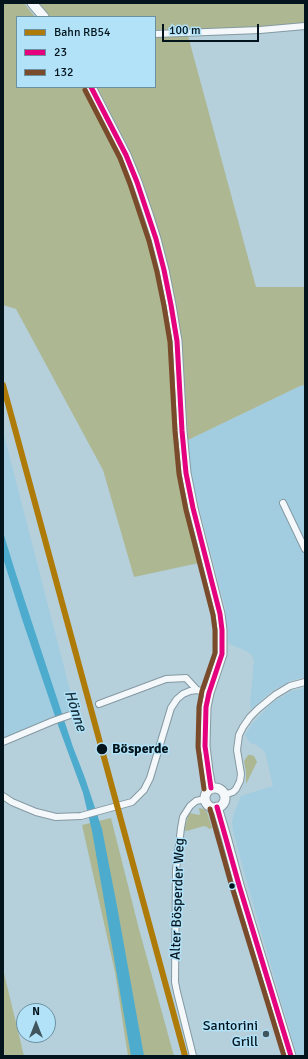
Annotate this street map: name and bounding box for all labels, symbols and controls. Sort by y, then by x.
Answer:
legend [16,16,156,88]
scale bar [164,16,261,42]
text: 100 m [169,23,201,38]
text: Bahn RB54 [54,25,111,40]
text: 23 [54,45,67,60]
text: 132 [54,65,73,80]
water label: Hönne [60,688,90,734]
place label: Bösperde [112,741,168,757]
marker: Bösperde [95,742,109,756]
street label: Alter Bösperder Weg [167,838,189,960]
unlabelled marker [227,881,237,891]
north arrow [16,1003,56,1043]
text: N [32,1005,40,1018]
place label: Santorini Grill [203,1018,258,1050]
marker: Santorini Grill [261,1029,271,1039]

